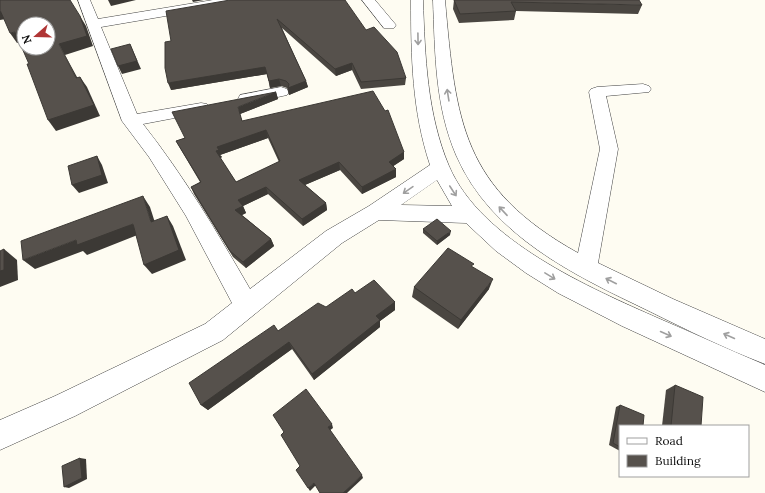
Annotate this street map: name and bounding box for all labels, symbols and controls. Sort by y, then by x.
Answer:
north arrow [16,16,56,56]
one-way arrow [414,32,422,45]
text: N [18,33,35,46]
one-way arrow [444,89,452,102]
one-way arrow [449,185,457,196]
one-way arrow [403,186,414,194]
one-way arrow [498,206,508,216]
one-way arrow [544,272,555,280]
one-way arrow [606,277,618,285]
one-way arrow [660,331,672,338]
one-way arrow [724,332,736,339]
legend [619,425,749,477]
text: Road [655,433,683,448]
text: Building [655,453,701,468]

